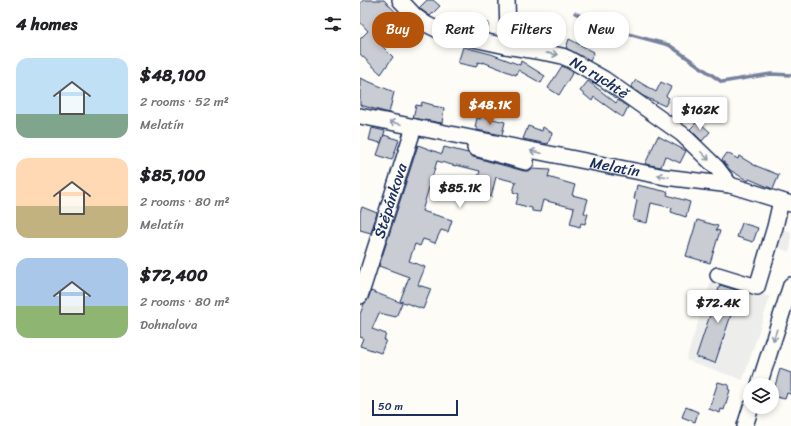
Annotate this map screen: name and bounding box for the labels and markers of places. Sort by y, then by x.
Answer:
pin: $48.1K [457,92,523,126]
pin: $162K [672,97,728,131]
pin: $85.1K [427,175,493,209]
pin: $72.4K [685,290,751,324]

